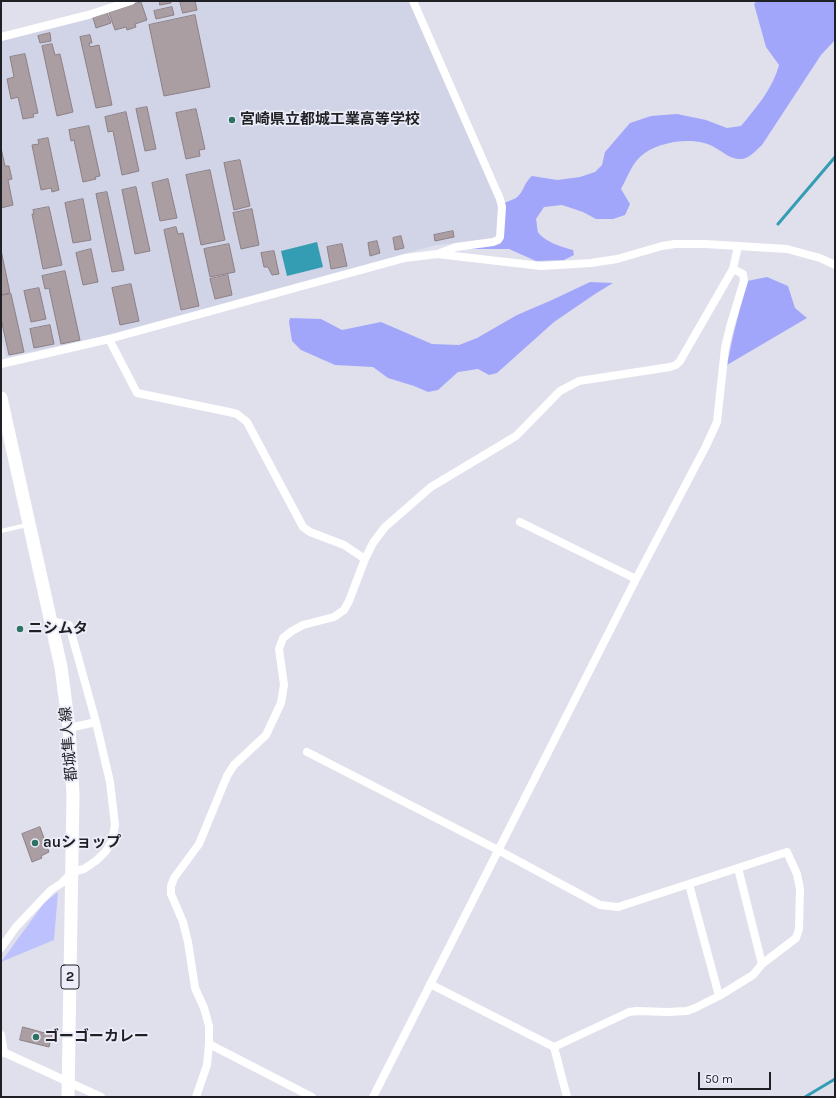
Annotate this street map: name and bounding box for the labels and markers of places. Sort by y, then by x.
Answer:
place label: 宮崎県立都城工業高等学校 [240,111,420,129]
marker: 宮崎県立都城工業高等学校 [227,115,237,125]
place label: ニシムタ [28,620,88,638]
marker: ニシムタ [15,624,25,634]
place label: auショップ [43,834,121,852]
marker: auショップ [30,838,40,848]
place label: ゴーゴーカレー [44,1028,149,1046]
marker: ゴーゴーカレー [31,1032,41,1042]

